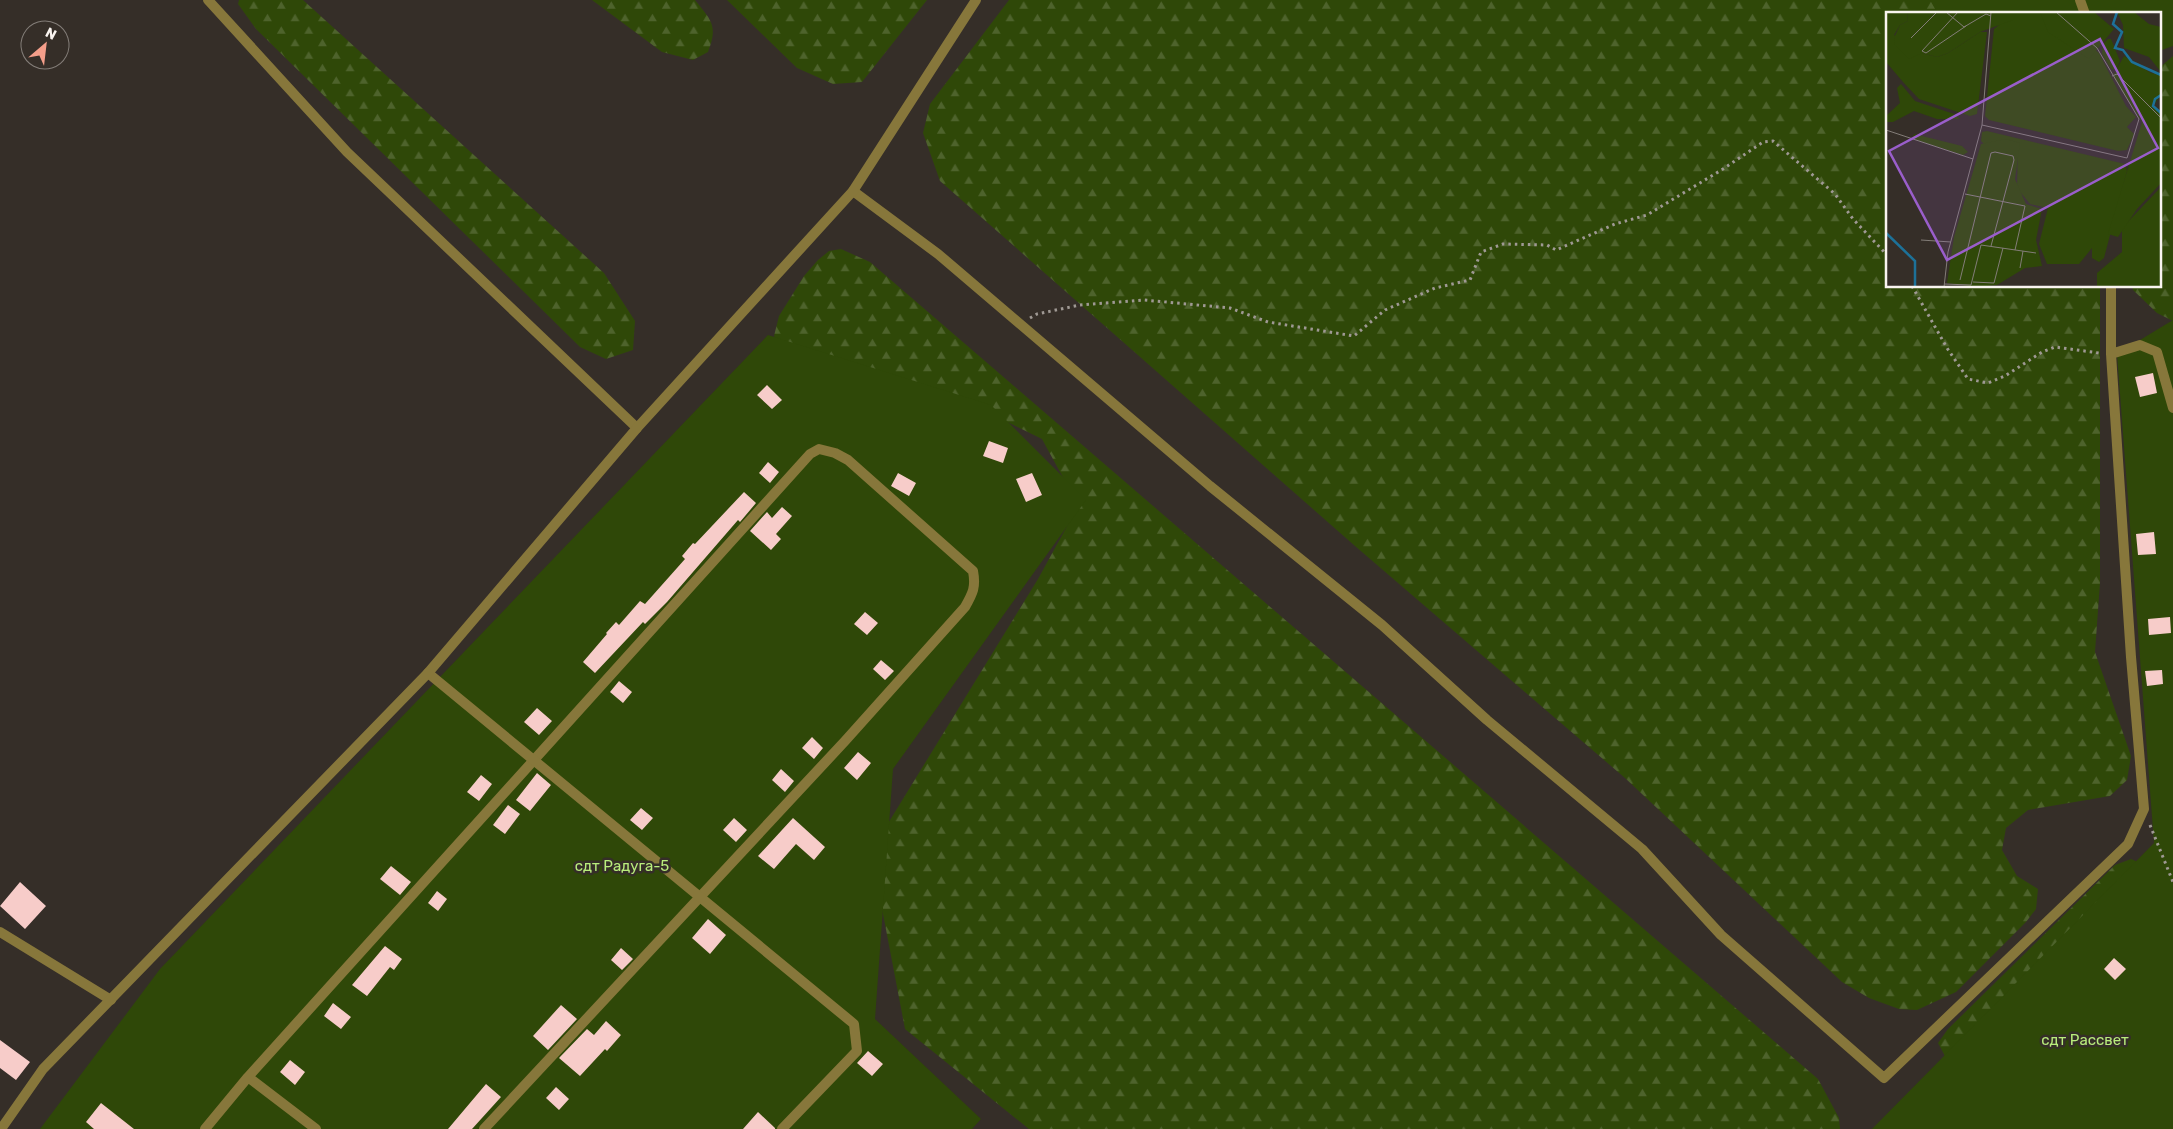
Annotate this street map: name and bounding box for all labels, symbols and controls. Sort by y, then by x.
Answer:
inset map [1886,12,2160,288]
north arrow [20,20,70,70]
text: N [42,24,59,44]
park label: сдт Радуга-5 [575,857,669,875]
park label: сдт Рассвет [2041,1031,2129,1049]

